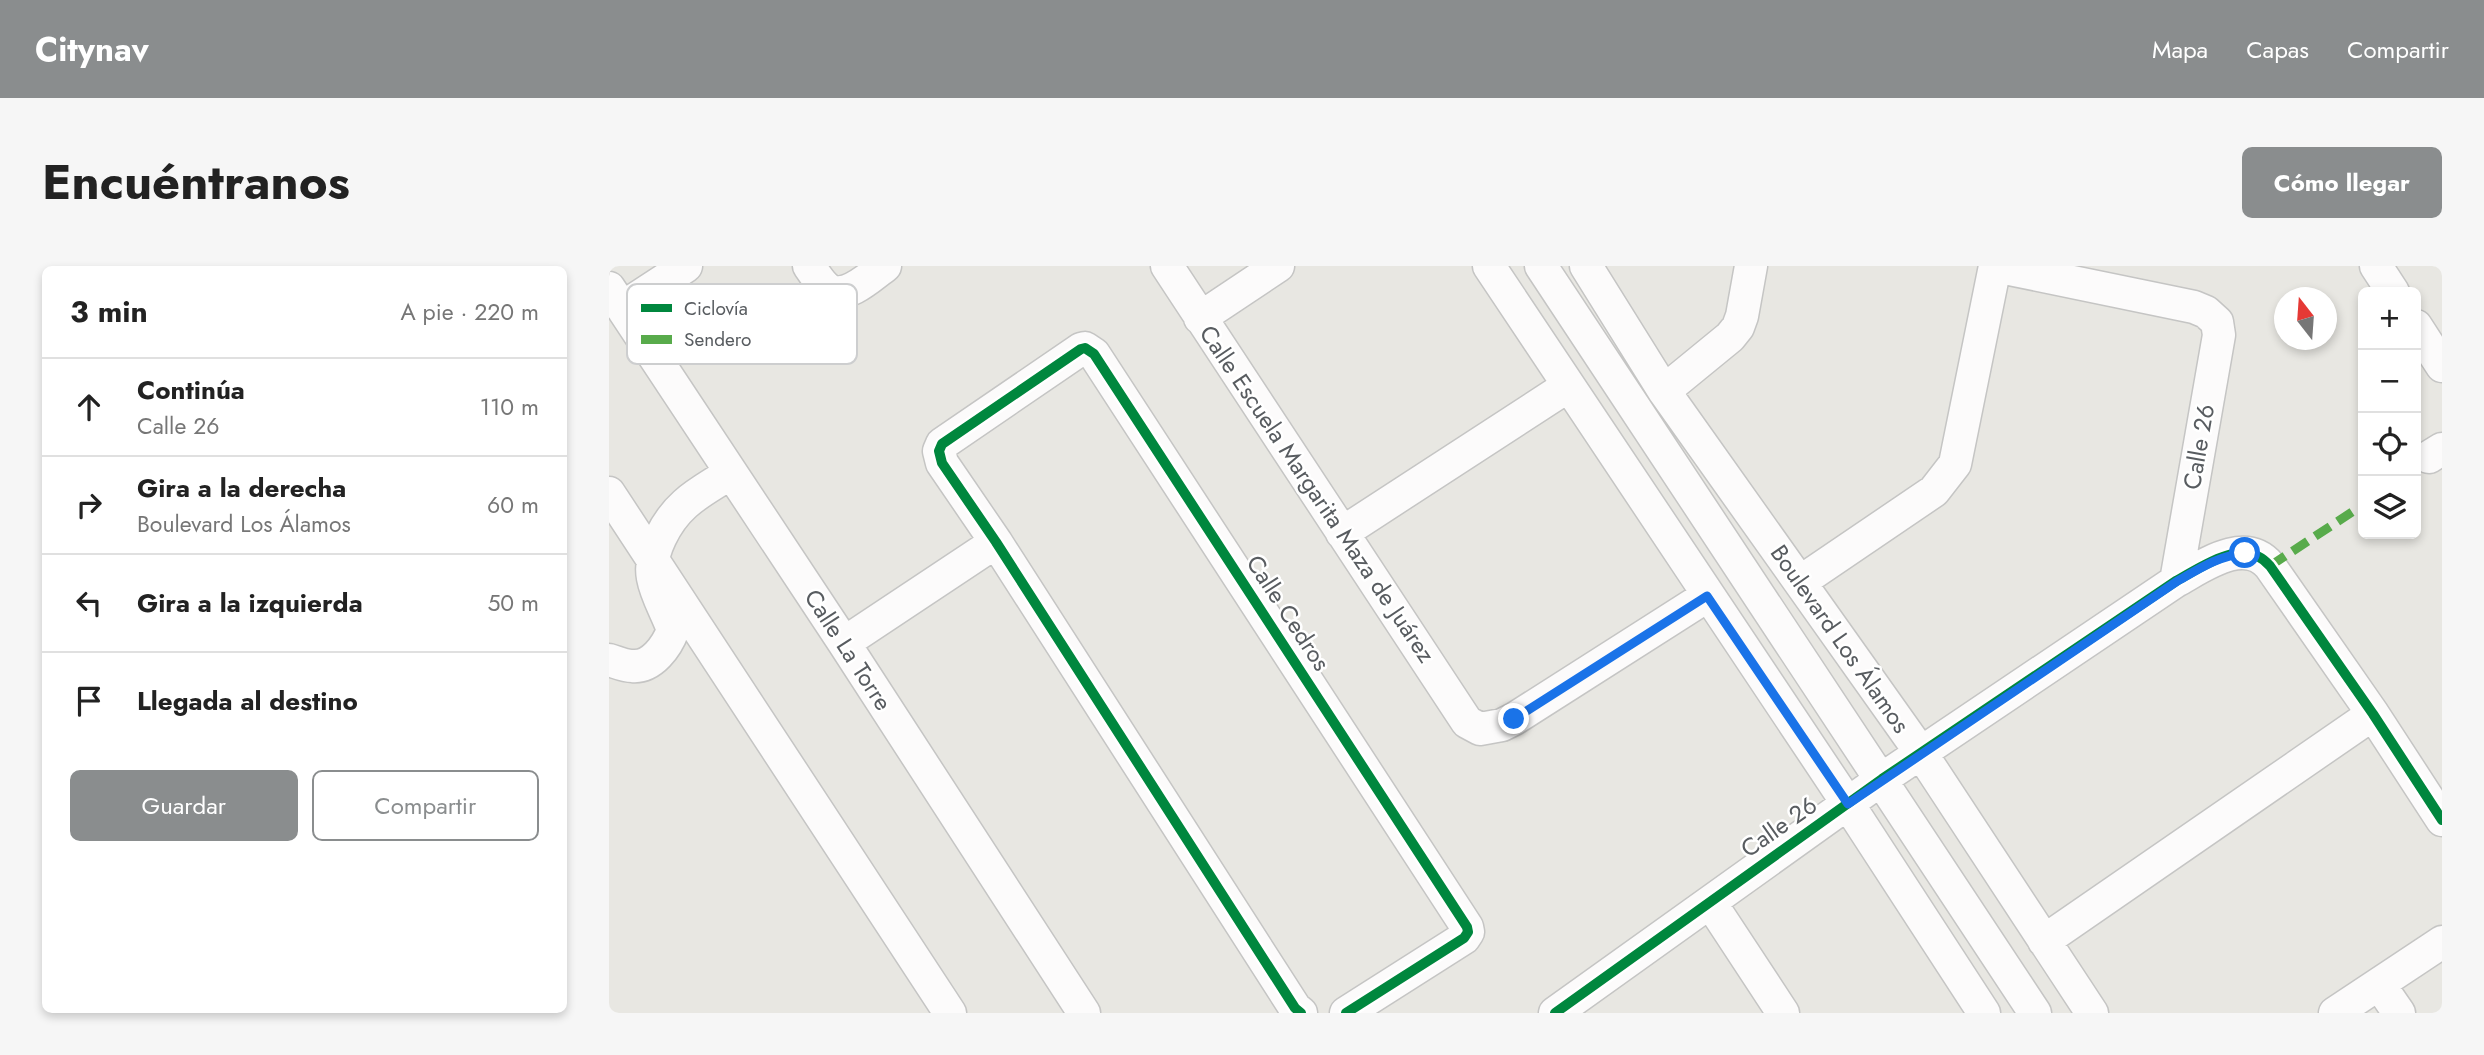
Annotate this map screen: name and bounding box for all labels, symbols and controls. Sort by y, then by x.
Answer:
text: Citynav [35,26,149,73]
text: Mapa [2152,32,2208,67]
text: Capas [2246,32,2309,67]
text: Compartir [2347,32,2449,67]
text: Encuéntranos [42,147,350,217]
button: Cómo llegar [2242,147,2442,218]
legend [627,284,857,364]
north arrow [2274,287,2337,350]
map controls [2358,287,2421,539]
button: + [2358,287,2421,350]
text: 3 min [70,290,148,333]
text: A pie · 220 m [400,295,539,329]
text: Ciclovía [684,295,748,322]
street label: Calle Escuela Margarita Maza de Juárez [1191,318,1444,669]
text: Sendero [684,326,751,353]
button: − [2358,350,2421,413]
text: Continúa [137,371,245,409]
icon: ahead [70,388,108,426]
text: 110 m [480,390,539,424]
street label: Calle 26 [2174,401,2223,492]
text: Calle 26 [137,409,219,443]
button: locate [2358,413,2421,476]
text: Gira a la derecha [137,469,346,507]
button: layers [2358,476,2421,539]
icon: right [70,486,108,524]
text: 60 m [487,488,539,522]
text: Boulevard Los Álamos [137,507,351,541]
street label: Boulevard Los Álamos [1762,537,1919,740]
route start [2229,537,2260,568]
street label: Calle Cedros [1238,548,1339,677]
street label: Calle La Torre [796,582,901,717]
icon: left [70,584,108,622]
text: Gira a la izquierda [137,584,363,622]
text: 50 m [487,586,539,620]
icon: arrive [70,682,108,720]
text: Llegada al destino [137,682,358,720]
route end [1498,703,1529,734]
button: Guardar [70,770,298,841]
button: Compartir [312,770,539,841]
street label: Calle 26 [1733,788,1824,866]

